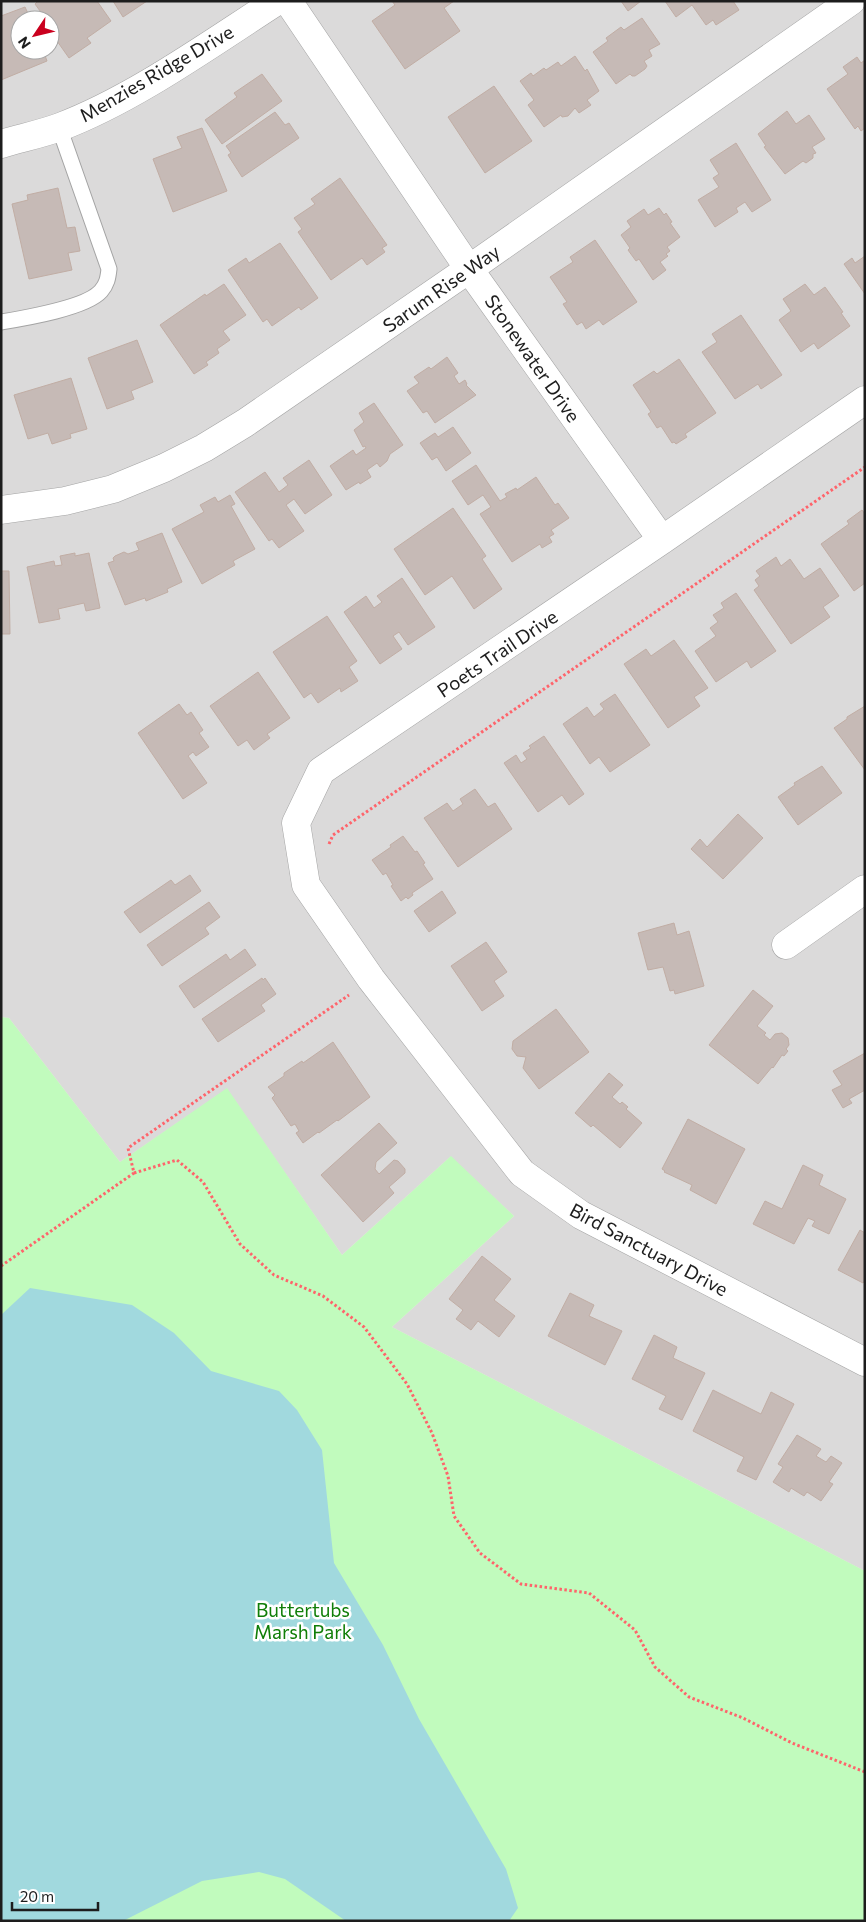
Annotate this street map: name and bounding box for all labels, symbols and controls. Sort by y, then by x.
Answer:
north arrow [10,10,60,60]
street label: Menzies Ridge Drive [75,20,237,126]
text: N [14,34,34,52]
street label: Sarum Rise Way [378,239,504,337]
street label: Stonewater Drive [480,290,586,426]
street label: Poets Trail Drive [432,604,562,702]
street label: Bird Sanctuary Drive [566,1198,732,1300]
park label: Buttertubs Marsh Park [254,1598,352,1643]
scale bar [12,1880,99,1912]
text: 20 m [20,1887,54,1905]

